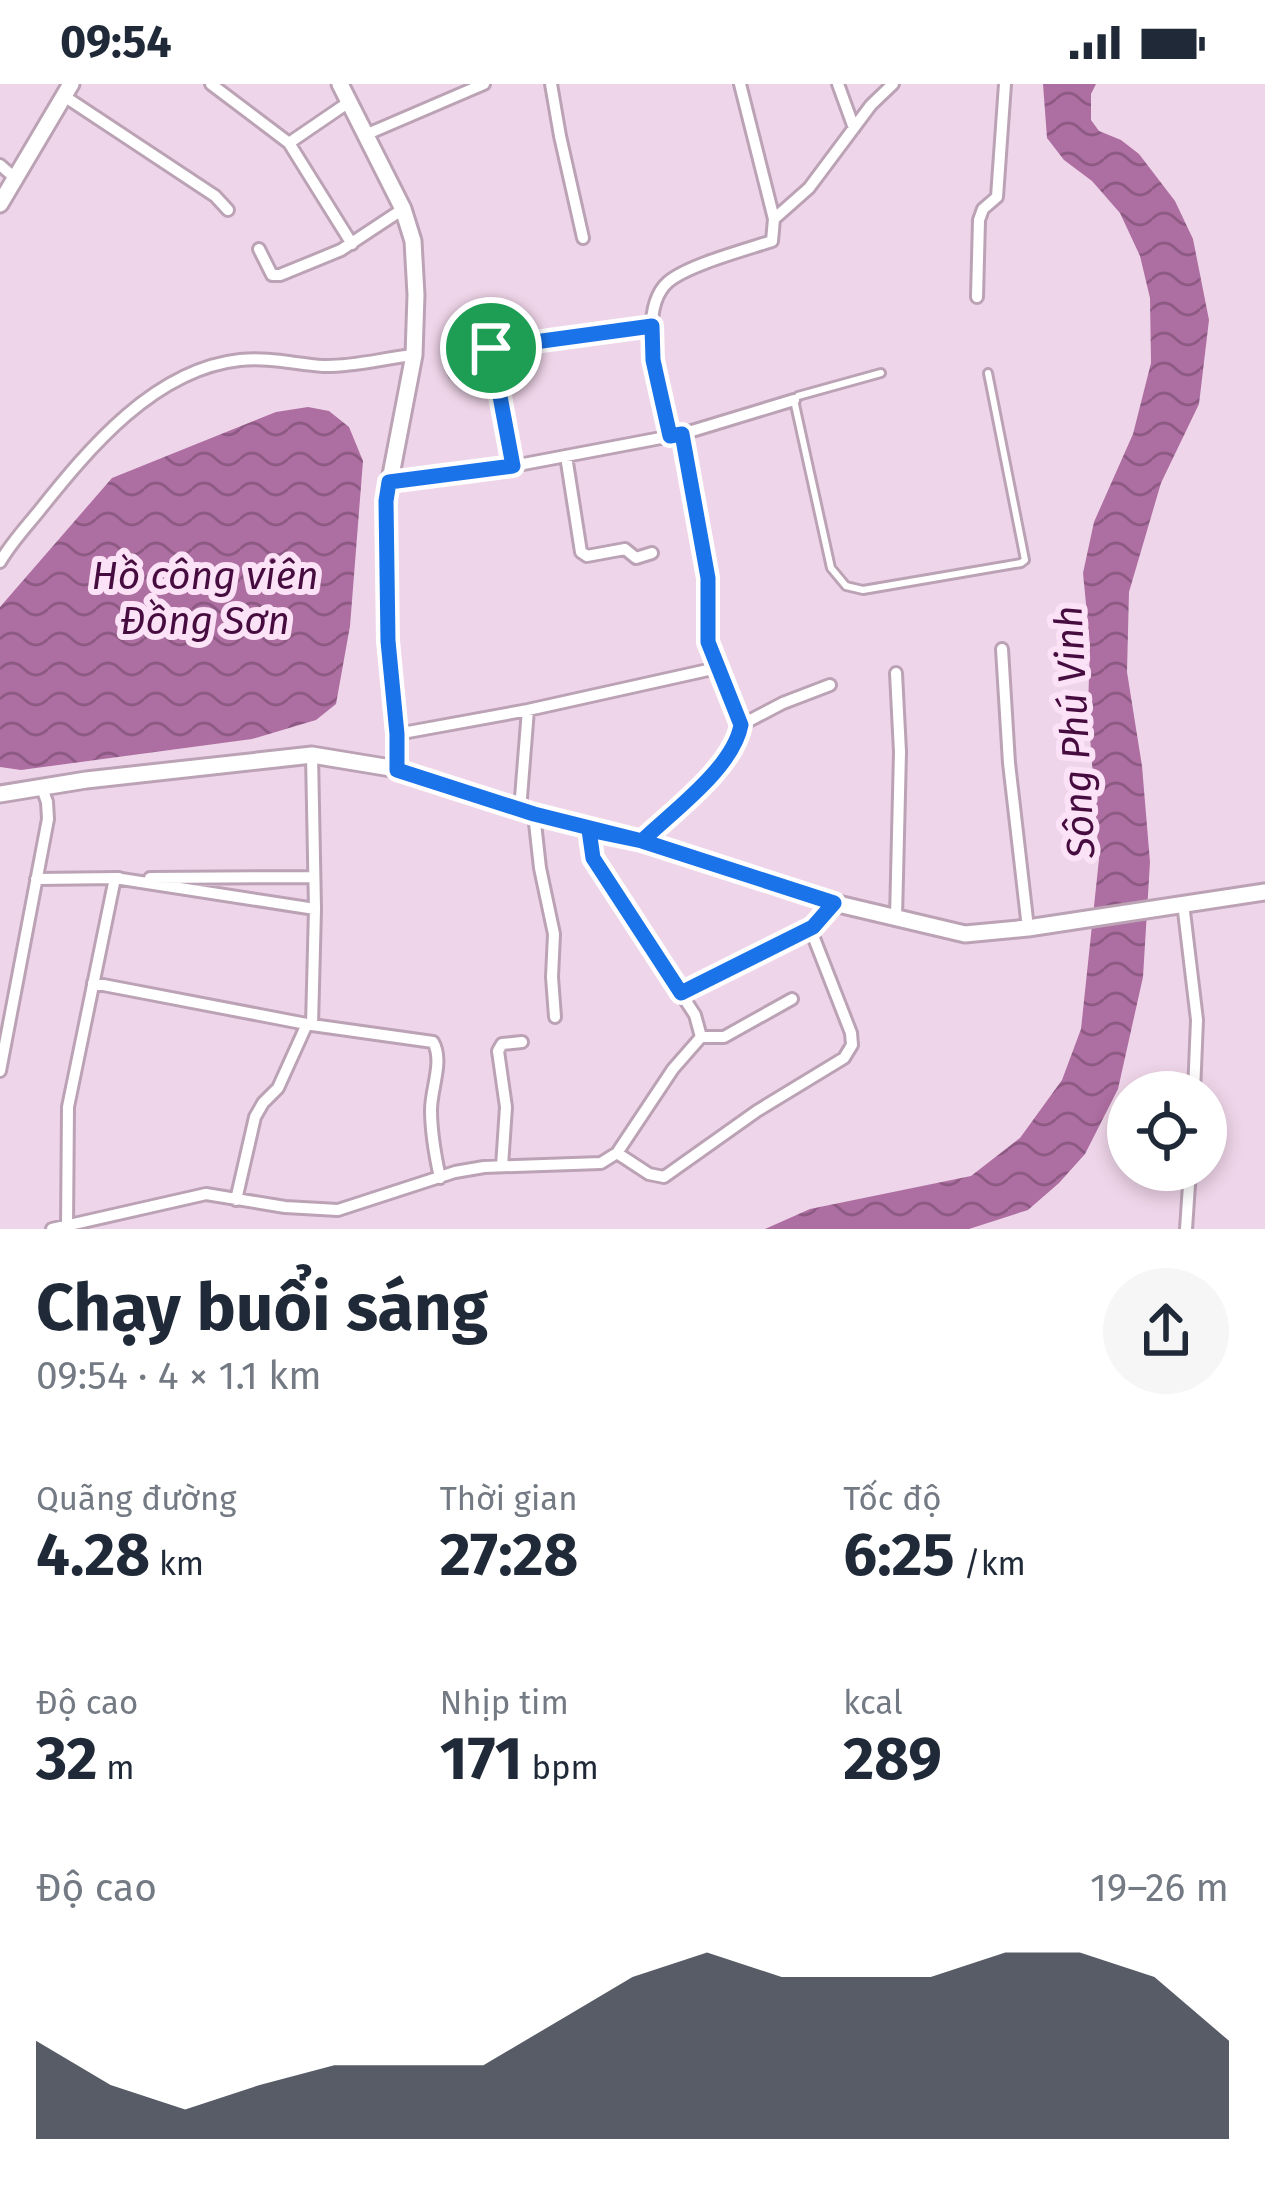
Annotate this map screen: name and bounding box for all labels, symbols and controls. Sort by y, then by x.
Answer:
text: 09:54 [60,15,172,69]
pin [440,297,542,399]
icon: arrive [458,315,524,381]
water label: Hồ công viên Đồng Sơn [91,553,319,644]
water label: Sông Phú Vinh [1045,604,1105,861]
map controls [1107,1071,1227,1191]
button: locate [1107,1071,1227,1191]
text: Chạy buổi sáng [36,1268,488,1347]
button: share [1103,1268,1229,1394]
text: 09:54 · 4 × 1.1 km [36,1353,322,1399]
text: Quãng đường [36,1479,236,1519]
text: Thời gian [440,1479,578,1519]
text: Tốc độ [843,1479,942,1519]
text: 4.28 [36,1519,150,1591]
text: 27:28 [440,1519,578,1591]
text: 6:25 [843,1519,955,1591]
text: km [150,1544,204,1584]
text: /km [955,1544,1026,1584]
text: Độ cao [36,1683,138,1723]
text: Nhịp tim [440,1683,569,1723]
text: kcal [843,1683,903,1723]
text: 32 [36,1723,98,1795]
text: 171 [440,1723,523,1795]
text: 289 [843,1723,942,1795]
text: m [98,1748,135,1788]
text: bpm [523,1748,599,1788]
text: Độ cao [36,1865,157,1911]
text: 19–26 m [1090,1865,1229,1911]

